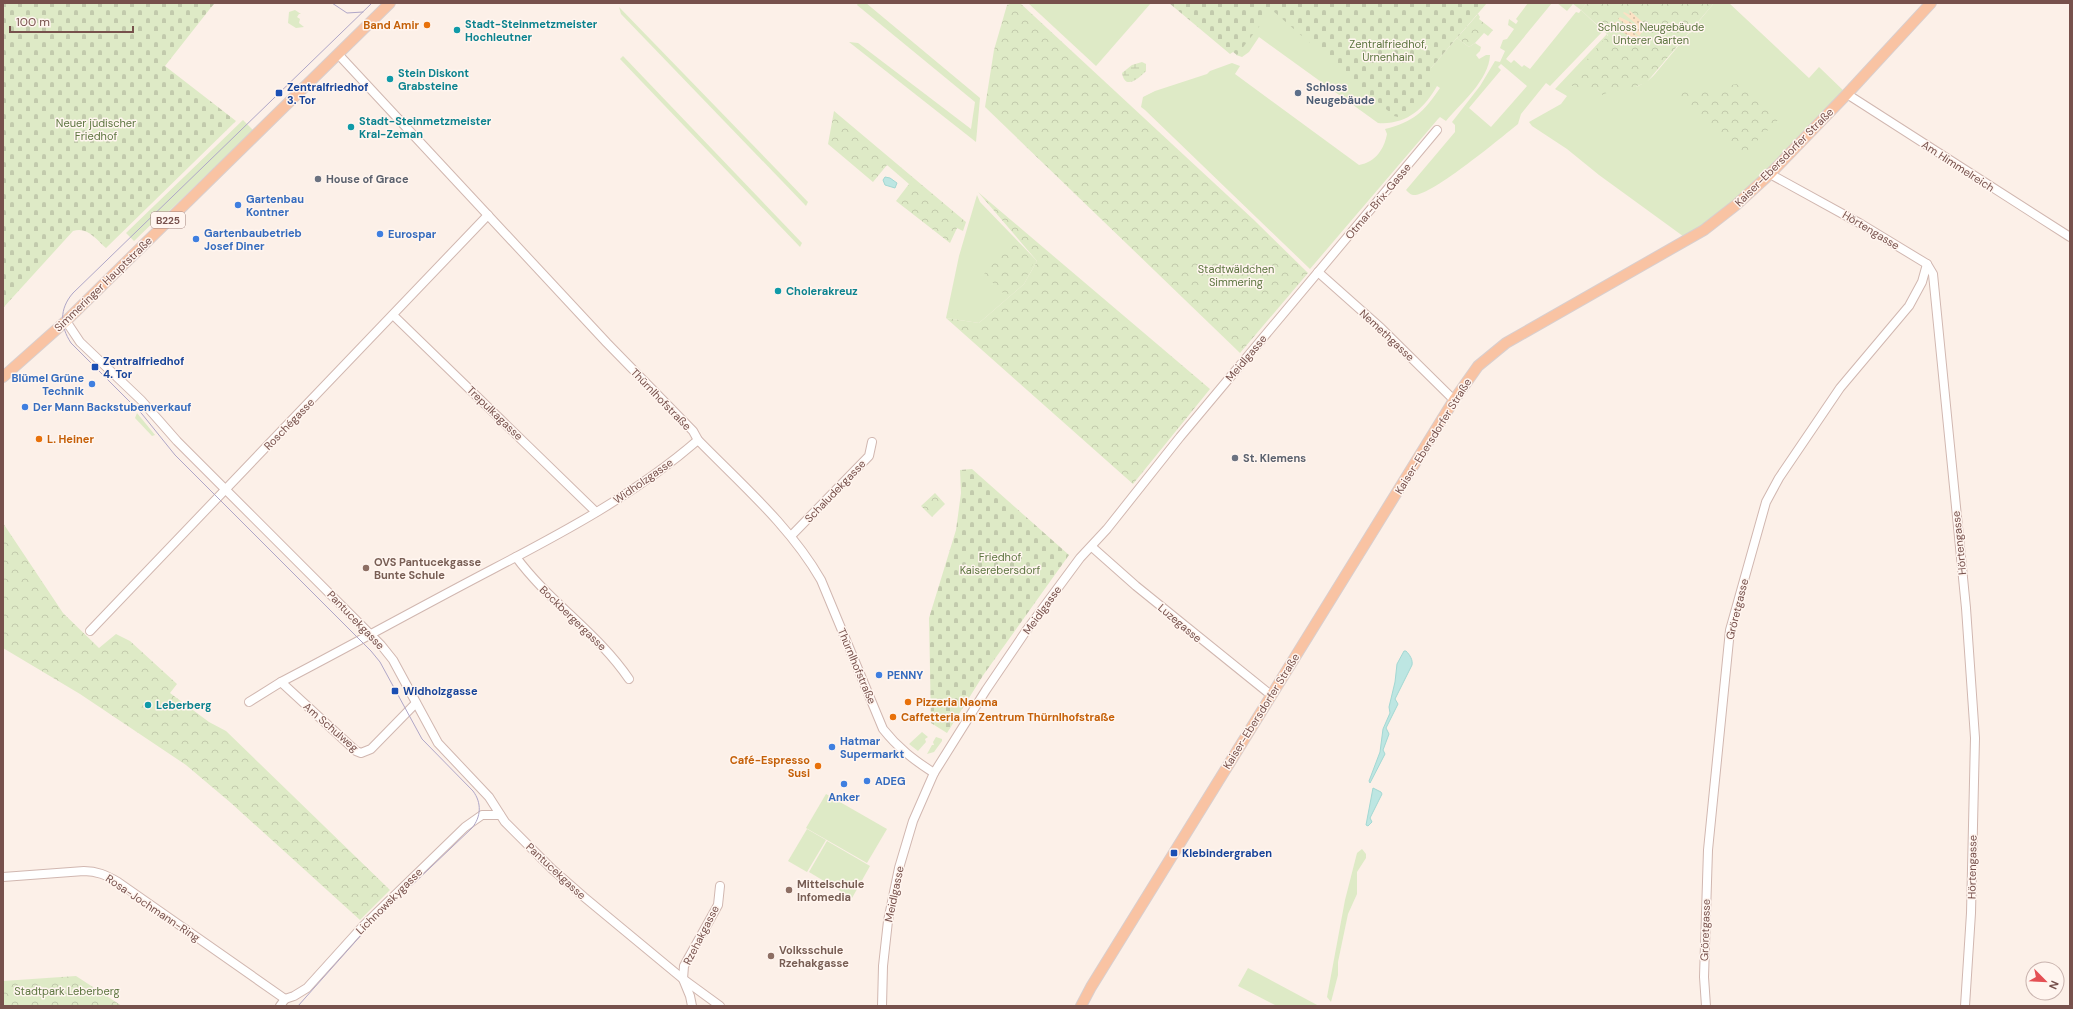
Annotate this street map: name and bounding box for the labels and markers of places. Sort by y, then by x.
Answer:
place label: Stadt-Steinmetzmeister Hochleutner [465,17,598,44]
place label: Band Amir [363,18,419,32]
marker: Band Amir [422,20,432,30]
marker: Stadt-Steinmetzmeister Hochleutner [452,25,462,35]
place label: Stein Diskont Grabsteine [398,66,469,93]
marker: Stein Diskont Grabsteine [385,74,395,84]
place label: Zentralfriedhof 3. Tor [287,80,368,107]
place label: Schloss Neugebäude [1306,80,1375,107]
marker: Zentralfriedhof 3. Tor [274,88,284,98]
marker: Schloss Neugebäude [1293,88,1303,98]
place label: Stadt-Steinmetzmeister Kral-Zeman [359,114,492,141]
marker: Stadt-Steinmetzmeister Kral-Zeman [346,122,356,132]
place label: House of Grace [326,172,409,186]
marker: House of Grace [313,174,323,184]
place label: Gartenbau Kontner [246,192,304,219]
marker: Gartenbau Kontner [233,200,243,210]
place label: Gartenbaubetrieb Josef Diner [204,226,302,253]
place label: Eurospar [388,227,437,241]
marker: Eurospar [375,229,385,239]
marker: Gartenbaubetrieb Josef Diner [191,234,201,244]
place label: Cholerakreuz [786,284,858,298]
marker: Cholerakreuz [773,286,783,296]
place label: Zentralfriedhof 4. Tor [103,354,184,381]
marker: Zentralfriedhof 4. Tor [90,362,100,372]
place label: Blümel Grüne Technik [12,371,85,398]
marker: Blümel Grüne Technik [87,379,97,389]
place label: Der Mann Backstubenverkauf [33,400,191,414]
marker: Der Mann Backstubenverkauf [20,402,30,412]
place label: L. Heiner [47,432,94,446]
marker: L. Heiner [34,434,44,444]
place label: St. Klemens [1243,451,1306,465]
marker: St. Klemens [1230,453,1240,463]
place label: OVS Pantucekgasse Bunte Schule [374,555,482,582]
marker: OVS Pantucekgasse Bunte Schule [361,563,371,573]
place label: PENNY [887,668,923,682]
marker: PENNY [874,670,884,680]
place label: Widholzgasse [403,684,478,698]
marker: Widholzgasse [390,686,400,696]
place label: Pizzeria Naoma [916,695,998,709]
marker: Pizzeria Naoma [903,697,913,707]
place label: Leberberg [156,698,212,712]
marker: Leberberg [143,700,153,710]
place label: Caffetteria im Zentrum Thürnlhofstraße [901,710,1115,724]
marker: Caffetteria im Zentrum Thürnlhofstraße [888,712,898,722]
place label: Hatmar Supermarkt [840,734,904,761]
marker: Hatmar Supermarkt [827,742,837,752]
place label: Café-Espresso Susi [730,753,810,780]
marker: Café-Espresso Susi [813,761,823,771]
place label: ADEG [875,774,906,788]
marker: ADEG [862,776,872,786]
marker: Anker [839,779,849,789]
place label: Anker [828,790,860,804]
place label: Klebindergraben [1182,846,1272,860]
marker: Klebindergraben [1169,848,1179,858]
place label: Mittelschule Infomedia [797,877,865,904]
marker: Mittelschule Infomedia [784,885,794,895]
place label: Volksschule Rzehakgasse [779,943,849,970]
marker: Volksschule Rzehakgasse [766,951,776,961]

